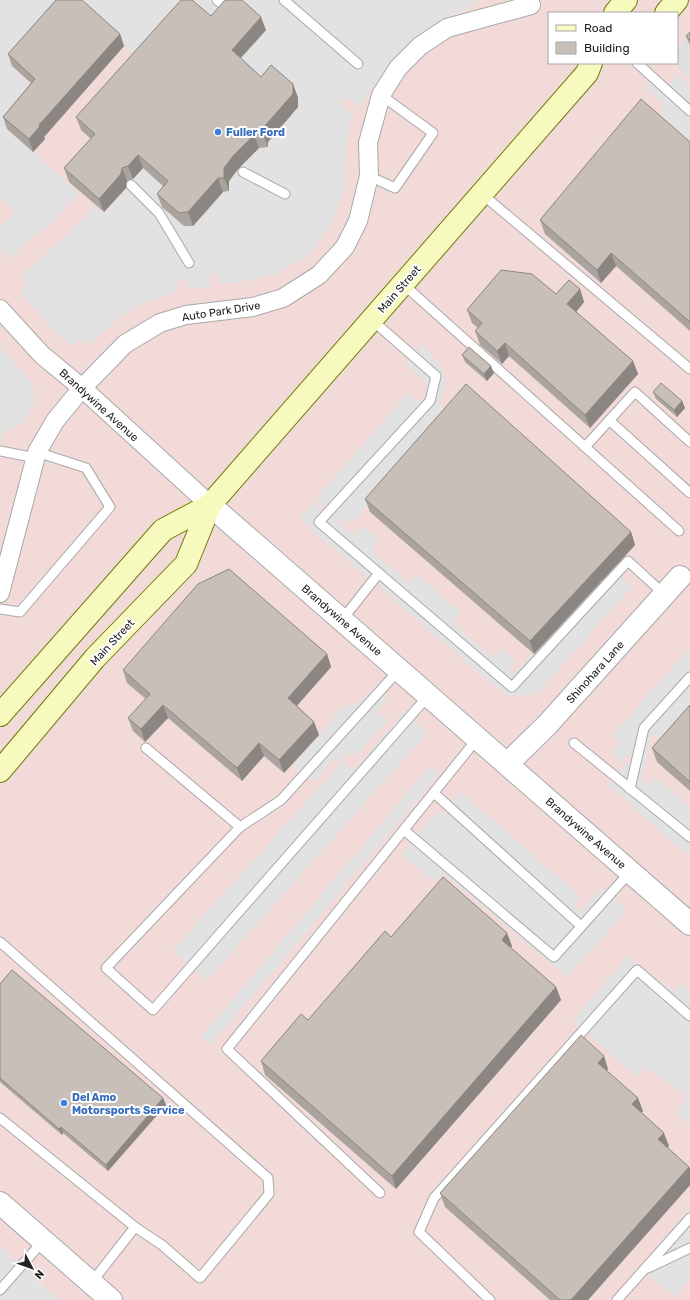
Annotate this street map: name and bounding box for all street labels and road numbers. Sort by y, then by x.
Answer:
street label: Main Street [375,262,424,316]
street label: Auto Park Drive [181,299,261,324]
street label: Brandywine Avenue [56,366,141,444]
street label: Brandywine Avenue [299,582,384,659]
street label: Main Street [88,616,138,668]
street label: Shinohara Lane [564,638,627,706]
street label: Brandywine Avenue [543,795,628,872]

